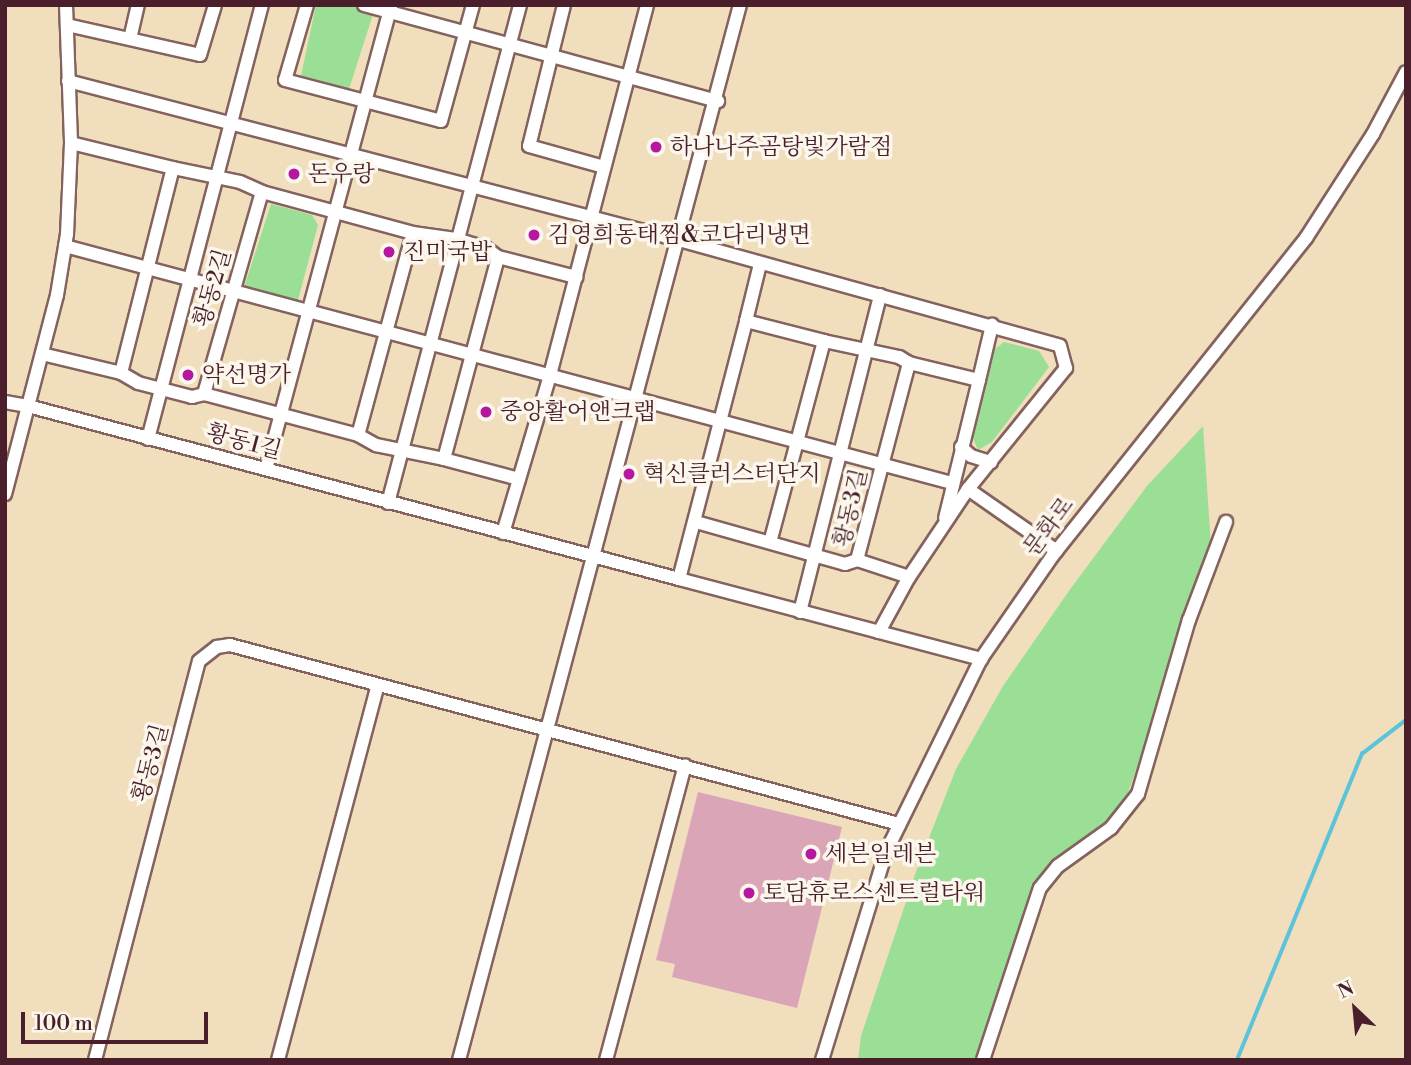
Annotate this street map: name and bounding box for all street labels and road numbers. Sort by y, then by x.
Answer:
street label: 황동2길 [189,246,237,330]
street label: 황동1길 [203,419,285,465]
street label: 황동3길 [829,466,873,550]
street label: 문화로 [1018,492,1080,562]
street label: 황동3길 [127,721,175,805]

